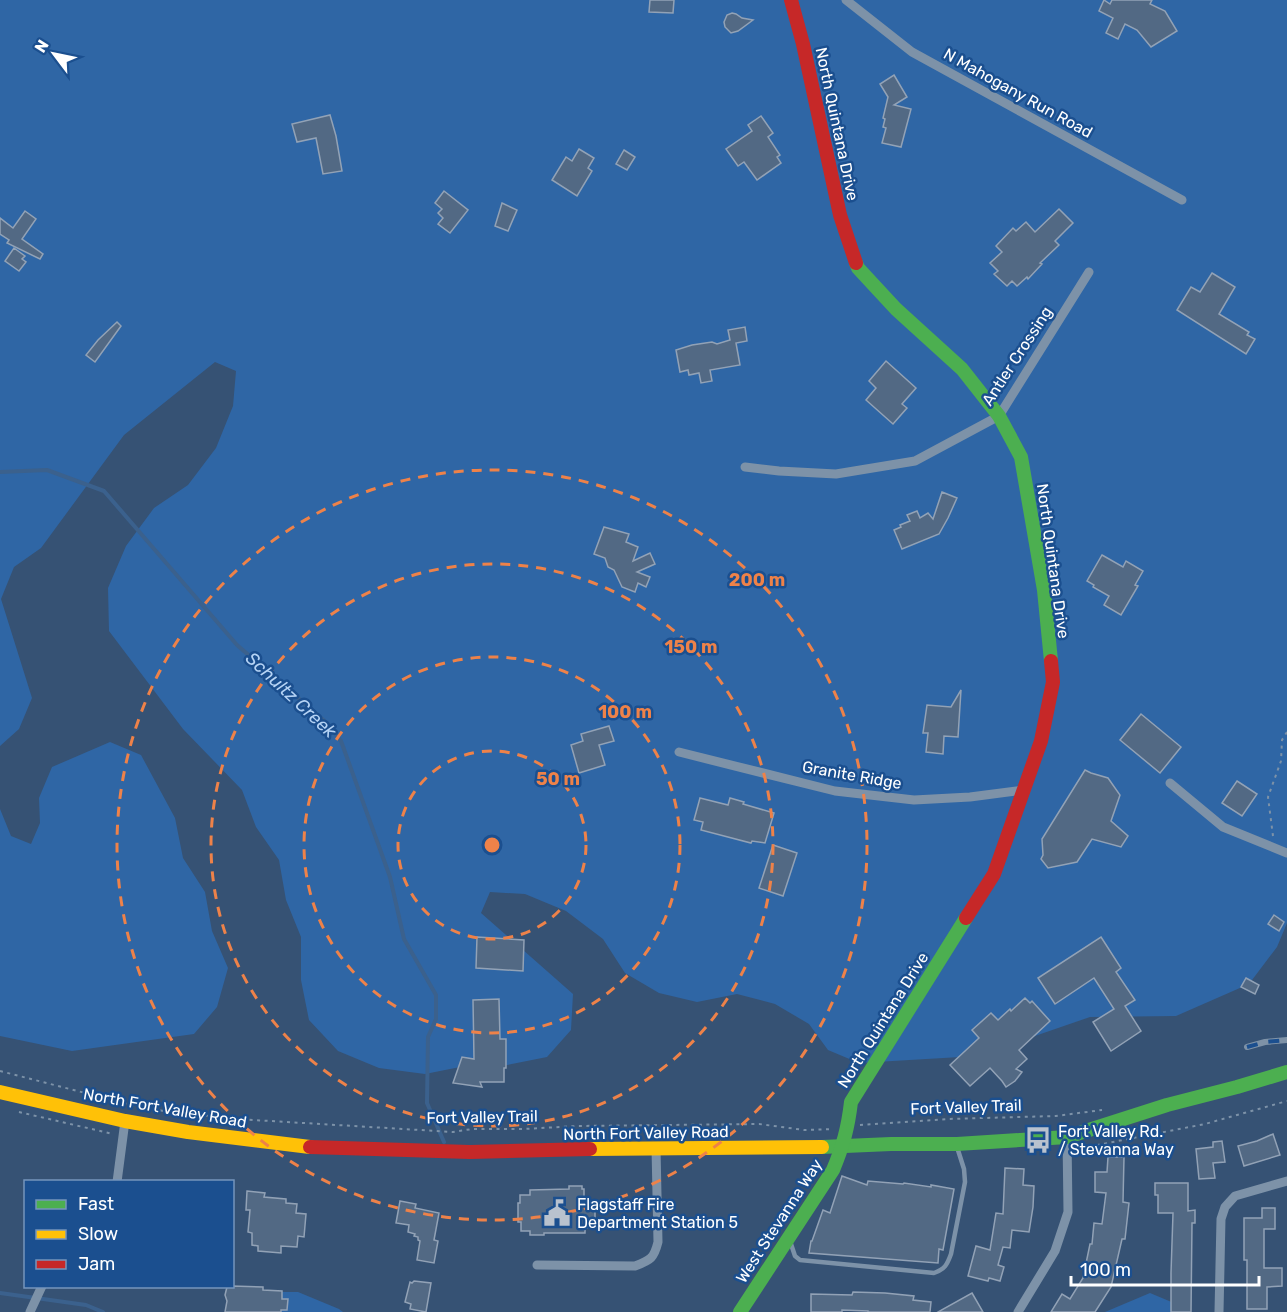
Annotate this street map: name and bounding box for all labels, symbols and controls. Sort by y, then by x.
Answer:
north arrow [24,24,84,84]
text: N [31,36,53,56]
street label: N Mahogany Run Road [940,44,1096,142]
street label: North Quintana Drive [811,46,863,202]
street label: Antler Crossing [978,303,1056,409]
street label: North Quintana Drive [1033,482,1073,640]
text: 200 m [729,569,785,591]
text: 150 m [664,636,718,658]
water label: Schultz Creek [241,647,341,743]
text: 100 m [598,701,652,723]
street label: Granite Ridge [801,757,903,793]
text: 50 m [536,768,580,790]
centre of rings [482,835,502,855]
street label: North Quintana Drive [834,949,932,1091]
street label: North Fort Valley Road [82,1084,248,1132]
street label: Fort Valley Trail [910,1096,1022,1118]
street label: Fort Valley Trail [426,1107,538,1127]
street label: North Fort Valley Road [563,1122,729,1144]
place label: Fort Valley Rd. / Stevanna Way [1058,1122,1174,1159]
bus stop icon: Fort Valley Rd. / Stevanna Way [1023,1125,1053,1155]
street label: West Stevanna Way [732,1155,826,1286]
legend [24,1180,234,1288]
text: Fast [78,1193,114,1215]
place label: Flagstaff Fire Department Station 5 [577,1195,738,1232]
public building icon: Flagstaff Fire Department Station 5 [542,1198,572,1228]
text: Slow [78,1223,118,1245]
scale bar [1071,1249,1258,1287]
text: Jam [78,1253,115,1275]
text: 100 m [1080,1259,1131,1281]

